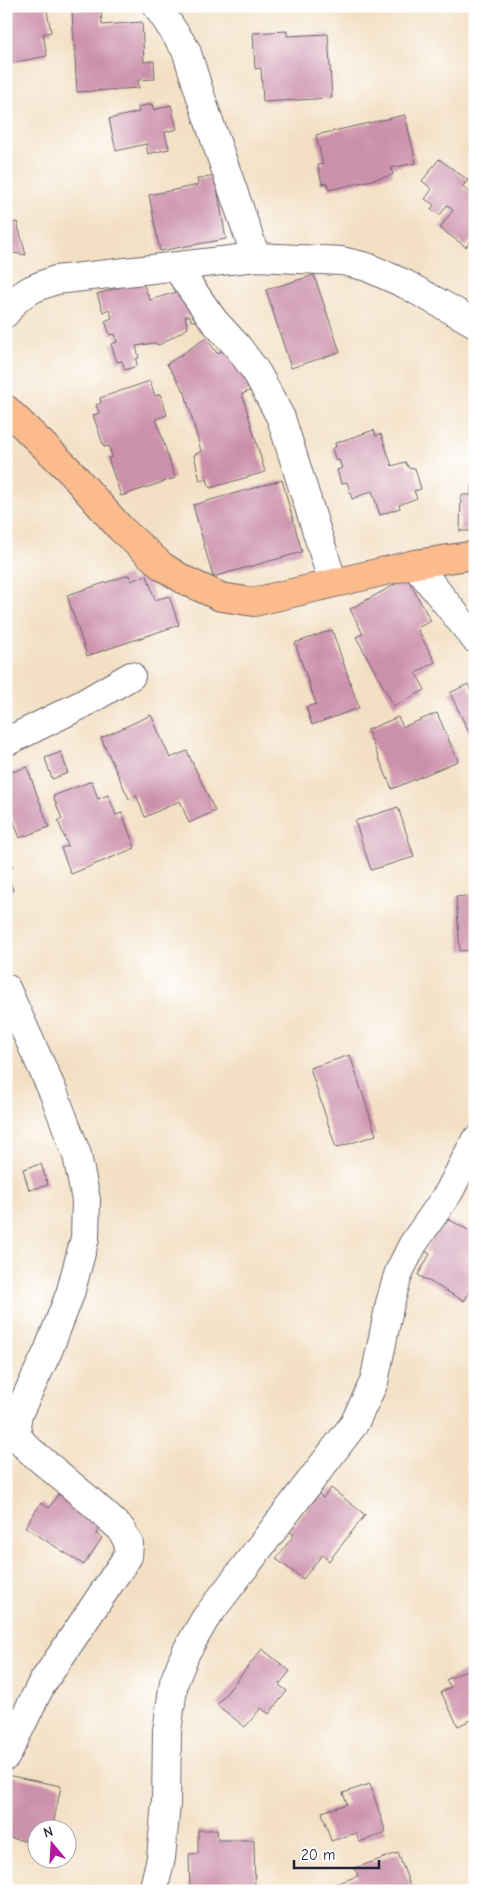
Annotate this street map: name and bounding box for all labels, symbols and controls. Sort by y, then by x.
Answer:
north arrow [28,1820,78,1870]
text: N [41,1823,55,1842]
scale bar [294,1837,378,1869]
text: 20 m [301,1846,335,1864]

